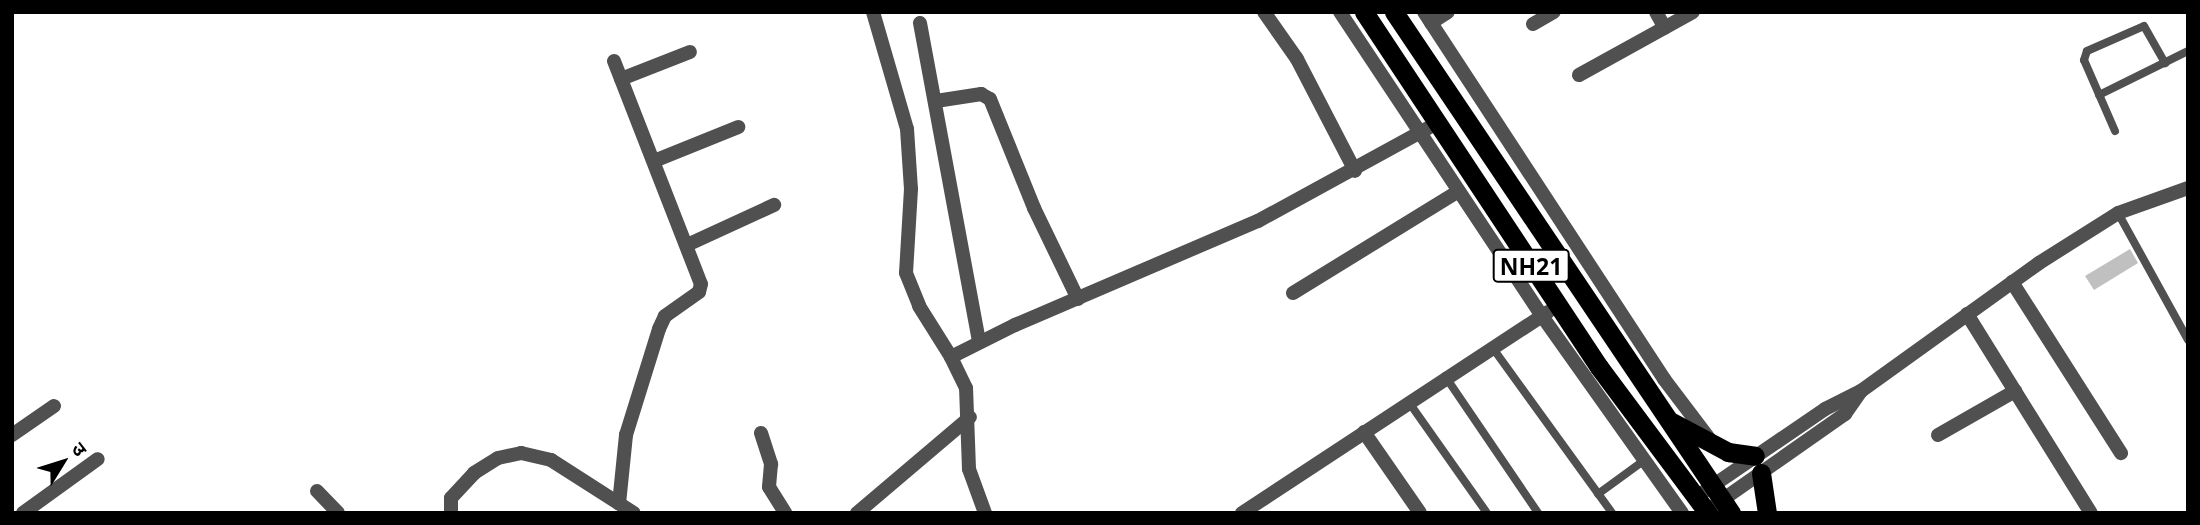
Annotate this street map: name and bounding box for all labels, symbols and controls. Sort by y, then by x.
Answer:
road number: NH21 [1492,246,1570,286]
north arrow [28,427,98,497]
text: उ [66,437,93,461]

